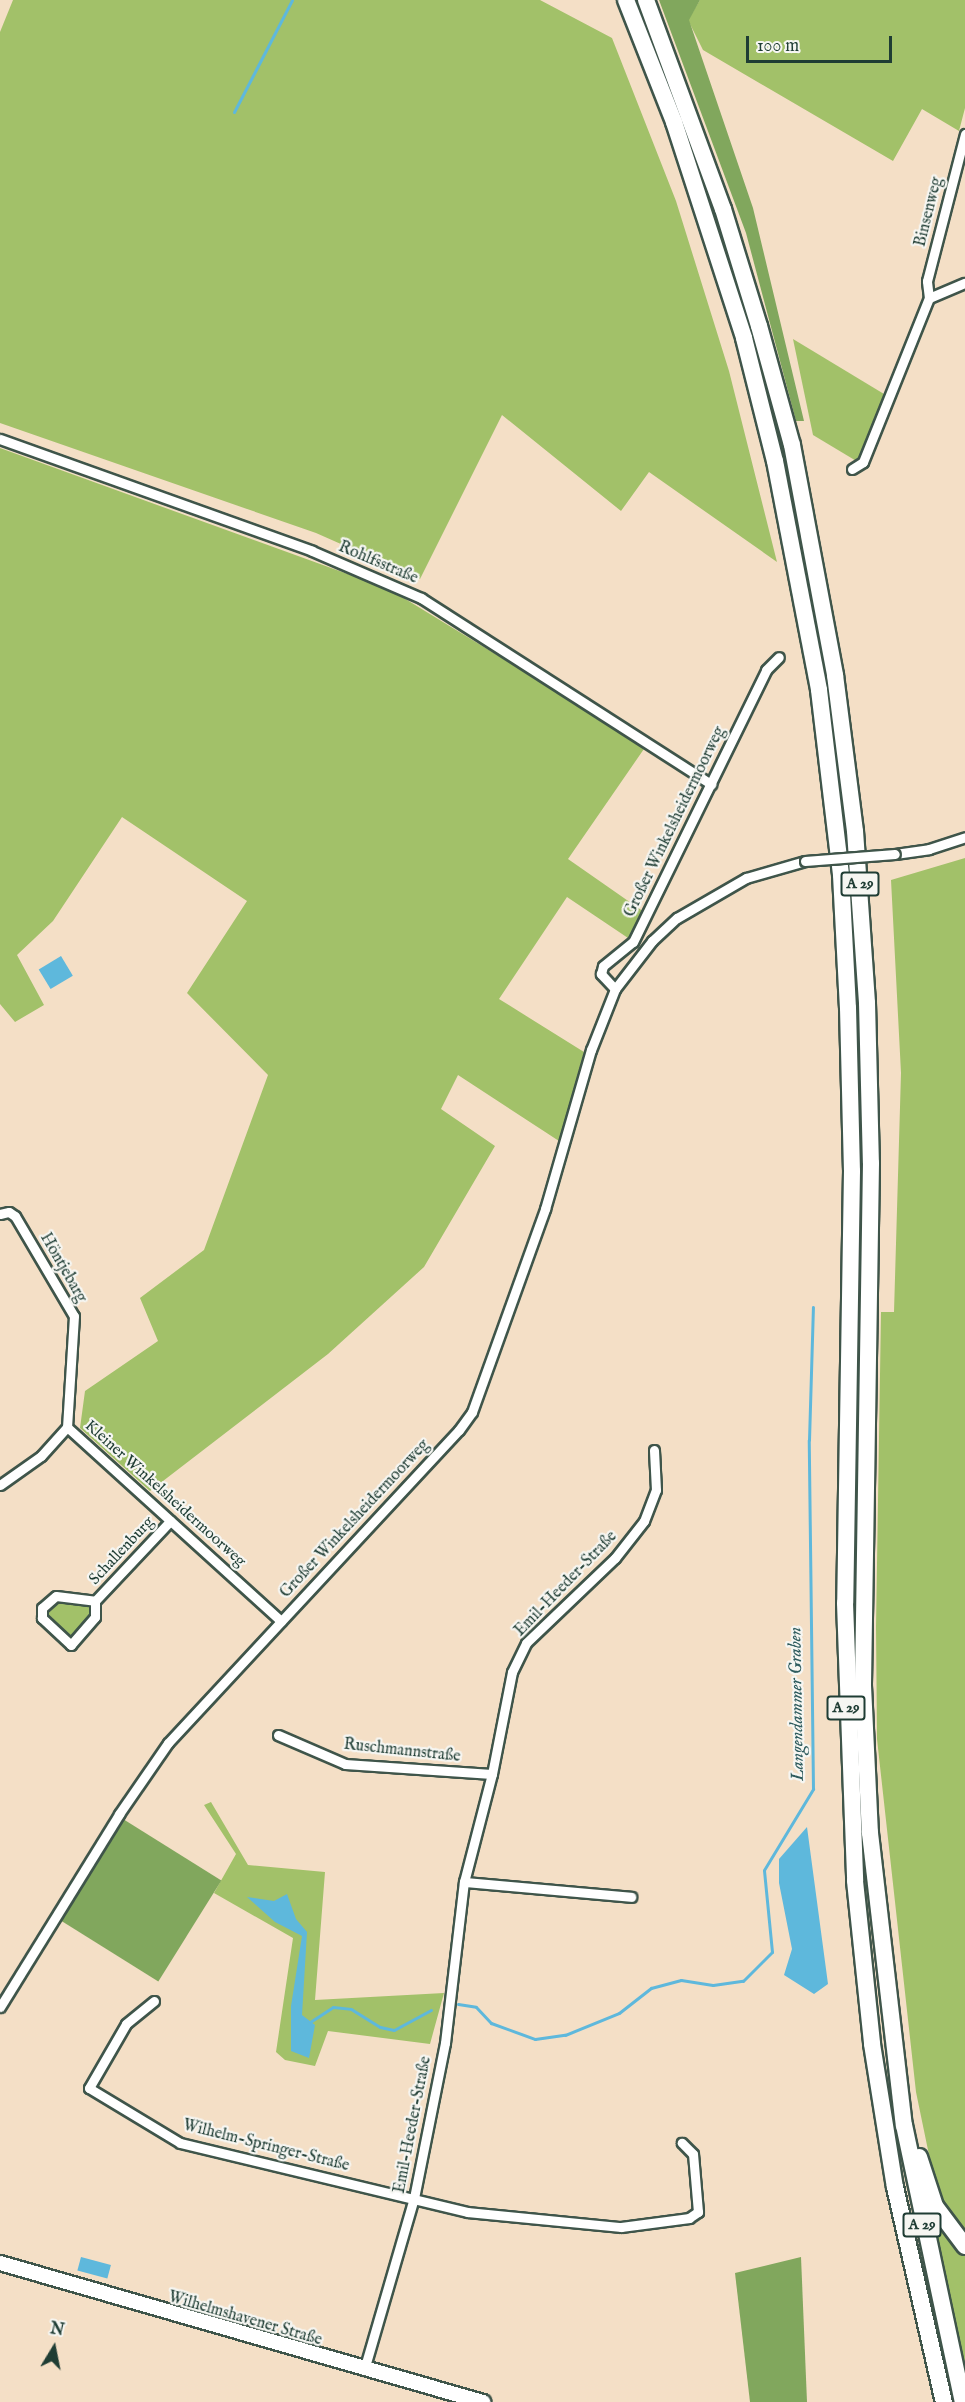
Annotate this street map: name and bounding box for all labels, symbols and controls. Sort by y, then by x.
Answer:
scale bar [749,24,894,62]
text: 100 m [757,35,799,58]
street label: Binsenweg [911,175,947,249]
street label: Rohlfsstraße [335,538,421,588]
street label: Großer Winkelsheidermoorweg [620,724,730,920]
road number: A 29 [840,872,880,896]
street label: Höntjebarg [35,1230,91,1306]
street label: Kleiner Winkelsheidermoorweg [80,1417,250,1571]
street label: Großer Winkelsheidermoorweg [276,1436,434,1602]
street label: Schallenburg [86,1513,158,1589]
street label: Emil-Heeder-Straße [511,1527,621,1641]
water label: Langendammer Graben [786,1627,810,1781]
road number: A 29 [826,1696,866,1720]
street label: Ruschmannstraße [343,1735,461,1767]
street label: Emil-Heeder-Straße [390,2055,436,2195]
street label: Wilhelm-Springer-Straße [181,2116,351,2176]
road number: A 29 [902,2213,942,2237]
street label: Wilhelmshavener Straße [166,2288,324,2350]
north arrow [24,2318,84,2378]
text: N [49,2319,66,2341]

